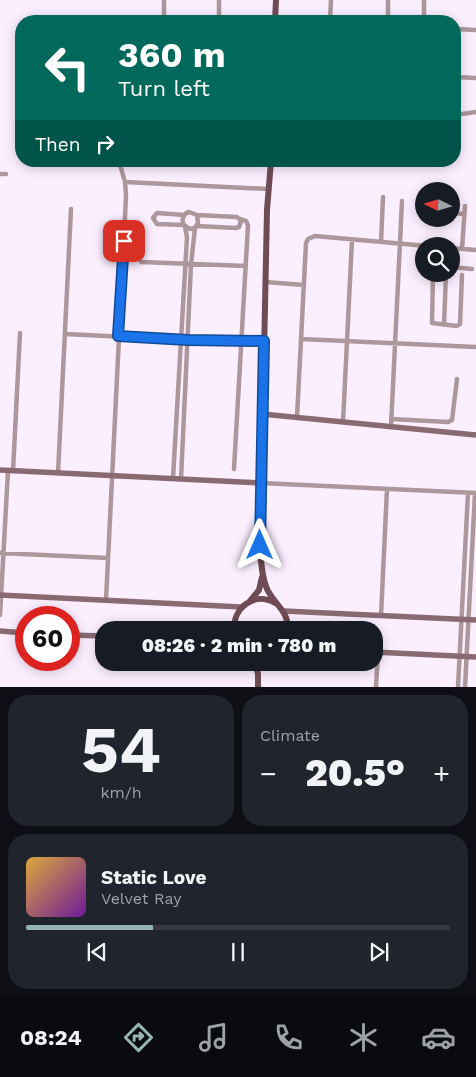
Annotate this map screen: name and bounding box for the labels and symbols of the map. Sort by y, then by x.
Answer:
north arrow [415,182,460,228]
pin [103,220,145,262]
position arrow [233,518,285,570]
speed limit sign: 60 [15,606,80,671]

